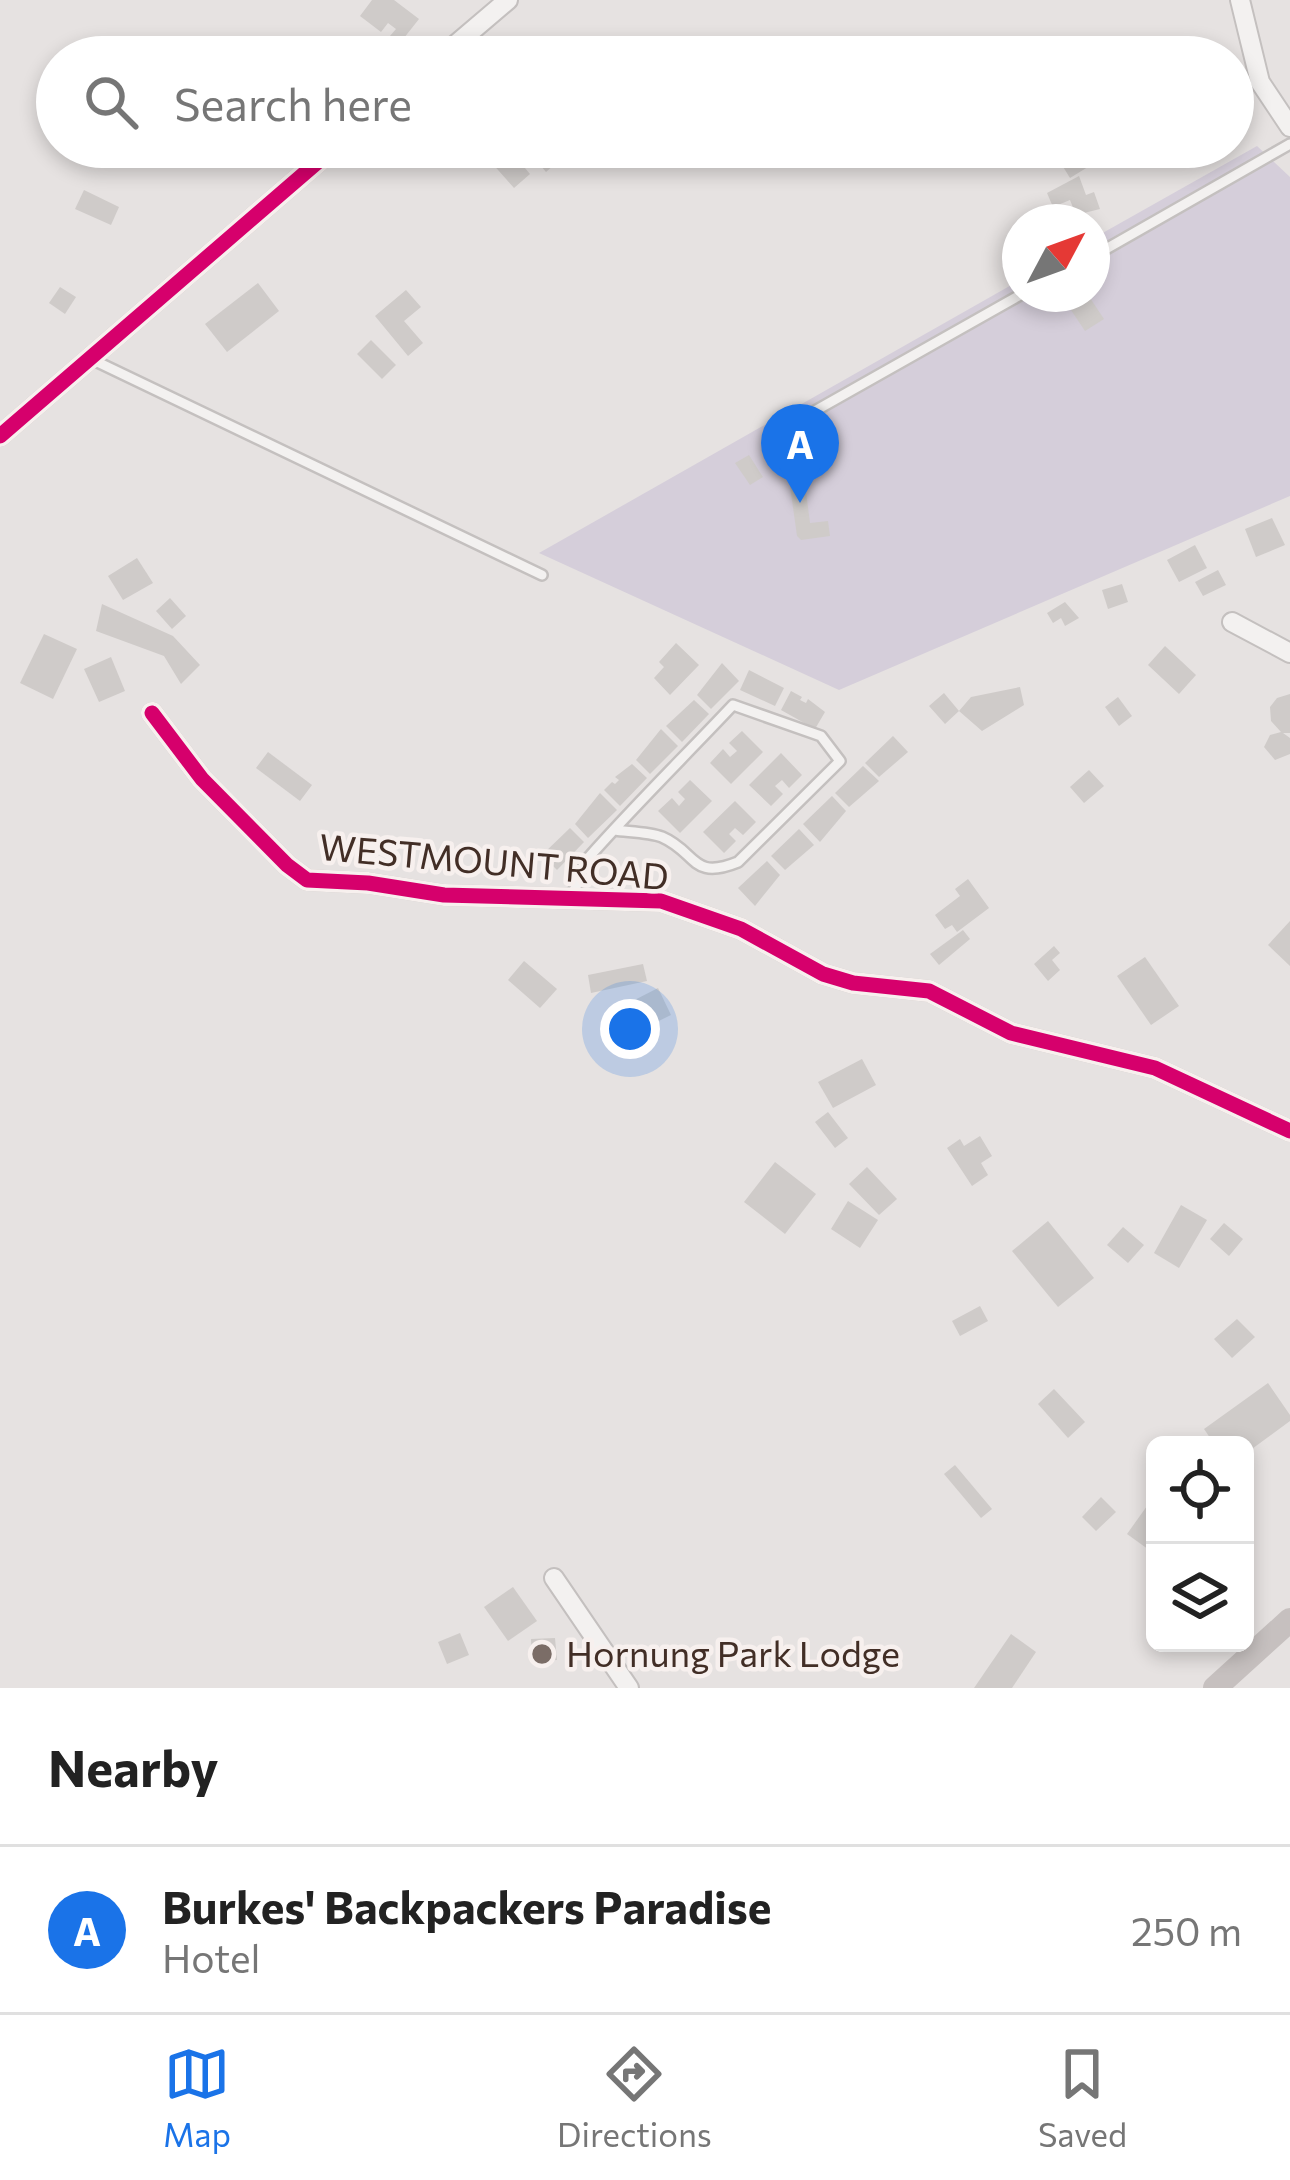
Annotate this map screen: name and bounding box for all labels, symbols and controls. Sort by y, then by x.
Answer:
search box [36,36,1254,168]
icon: search [78,69,144,135]
text: Search here [174,75,412,130]
north arrow [1002,204,1110,312]
pin: A [761,404,839,503]
street label: WESTMOUNT ROAD [318,823,671,897]
your location [600,999,660,1059]
map controls [1146,1436,1254,1652]
button: locate [1146,1436,1254,1544]
button: layers [1146,1544,1254,1652]
place label: Hornung Park Lodge [566,1630,900,1674]
marker: Hornung Park Lodge [529,1641,555,1667]
text: Nearby [48,1735,218,1798]
text: Burkes' Backpackers Paradise [162,1878,772,1933]
text: A [73,1906,101,1954]
text: 250 m [1131,1906,1242,1954]
text: Hotel [162,1933,260,1981]
tab: Map [163,2041,231,2154]
tab: Directions [557,2041,712,2154]
tab: Saved [1038,2041,1127,2154]

